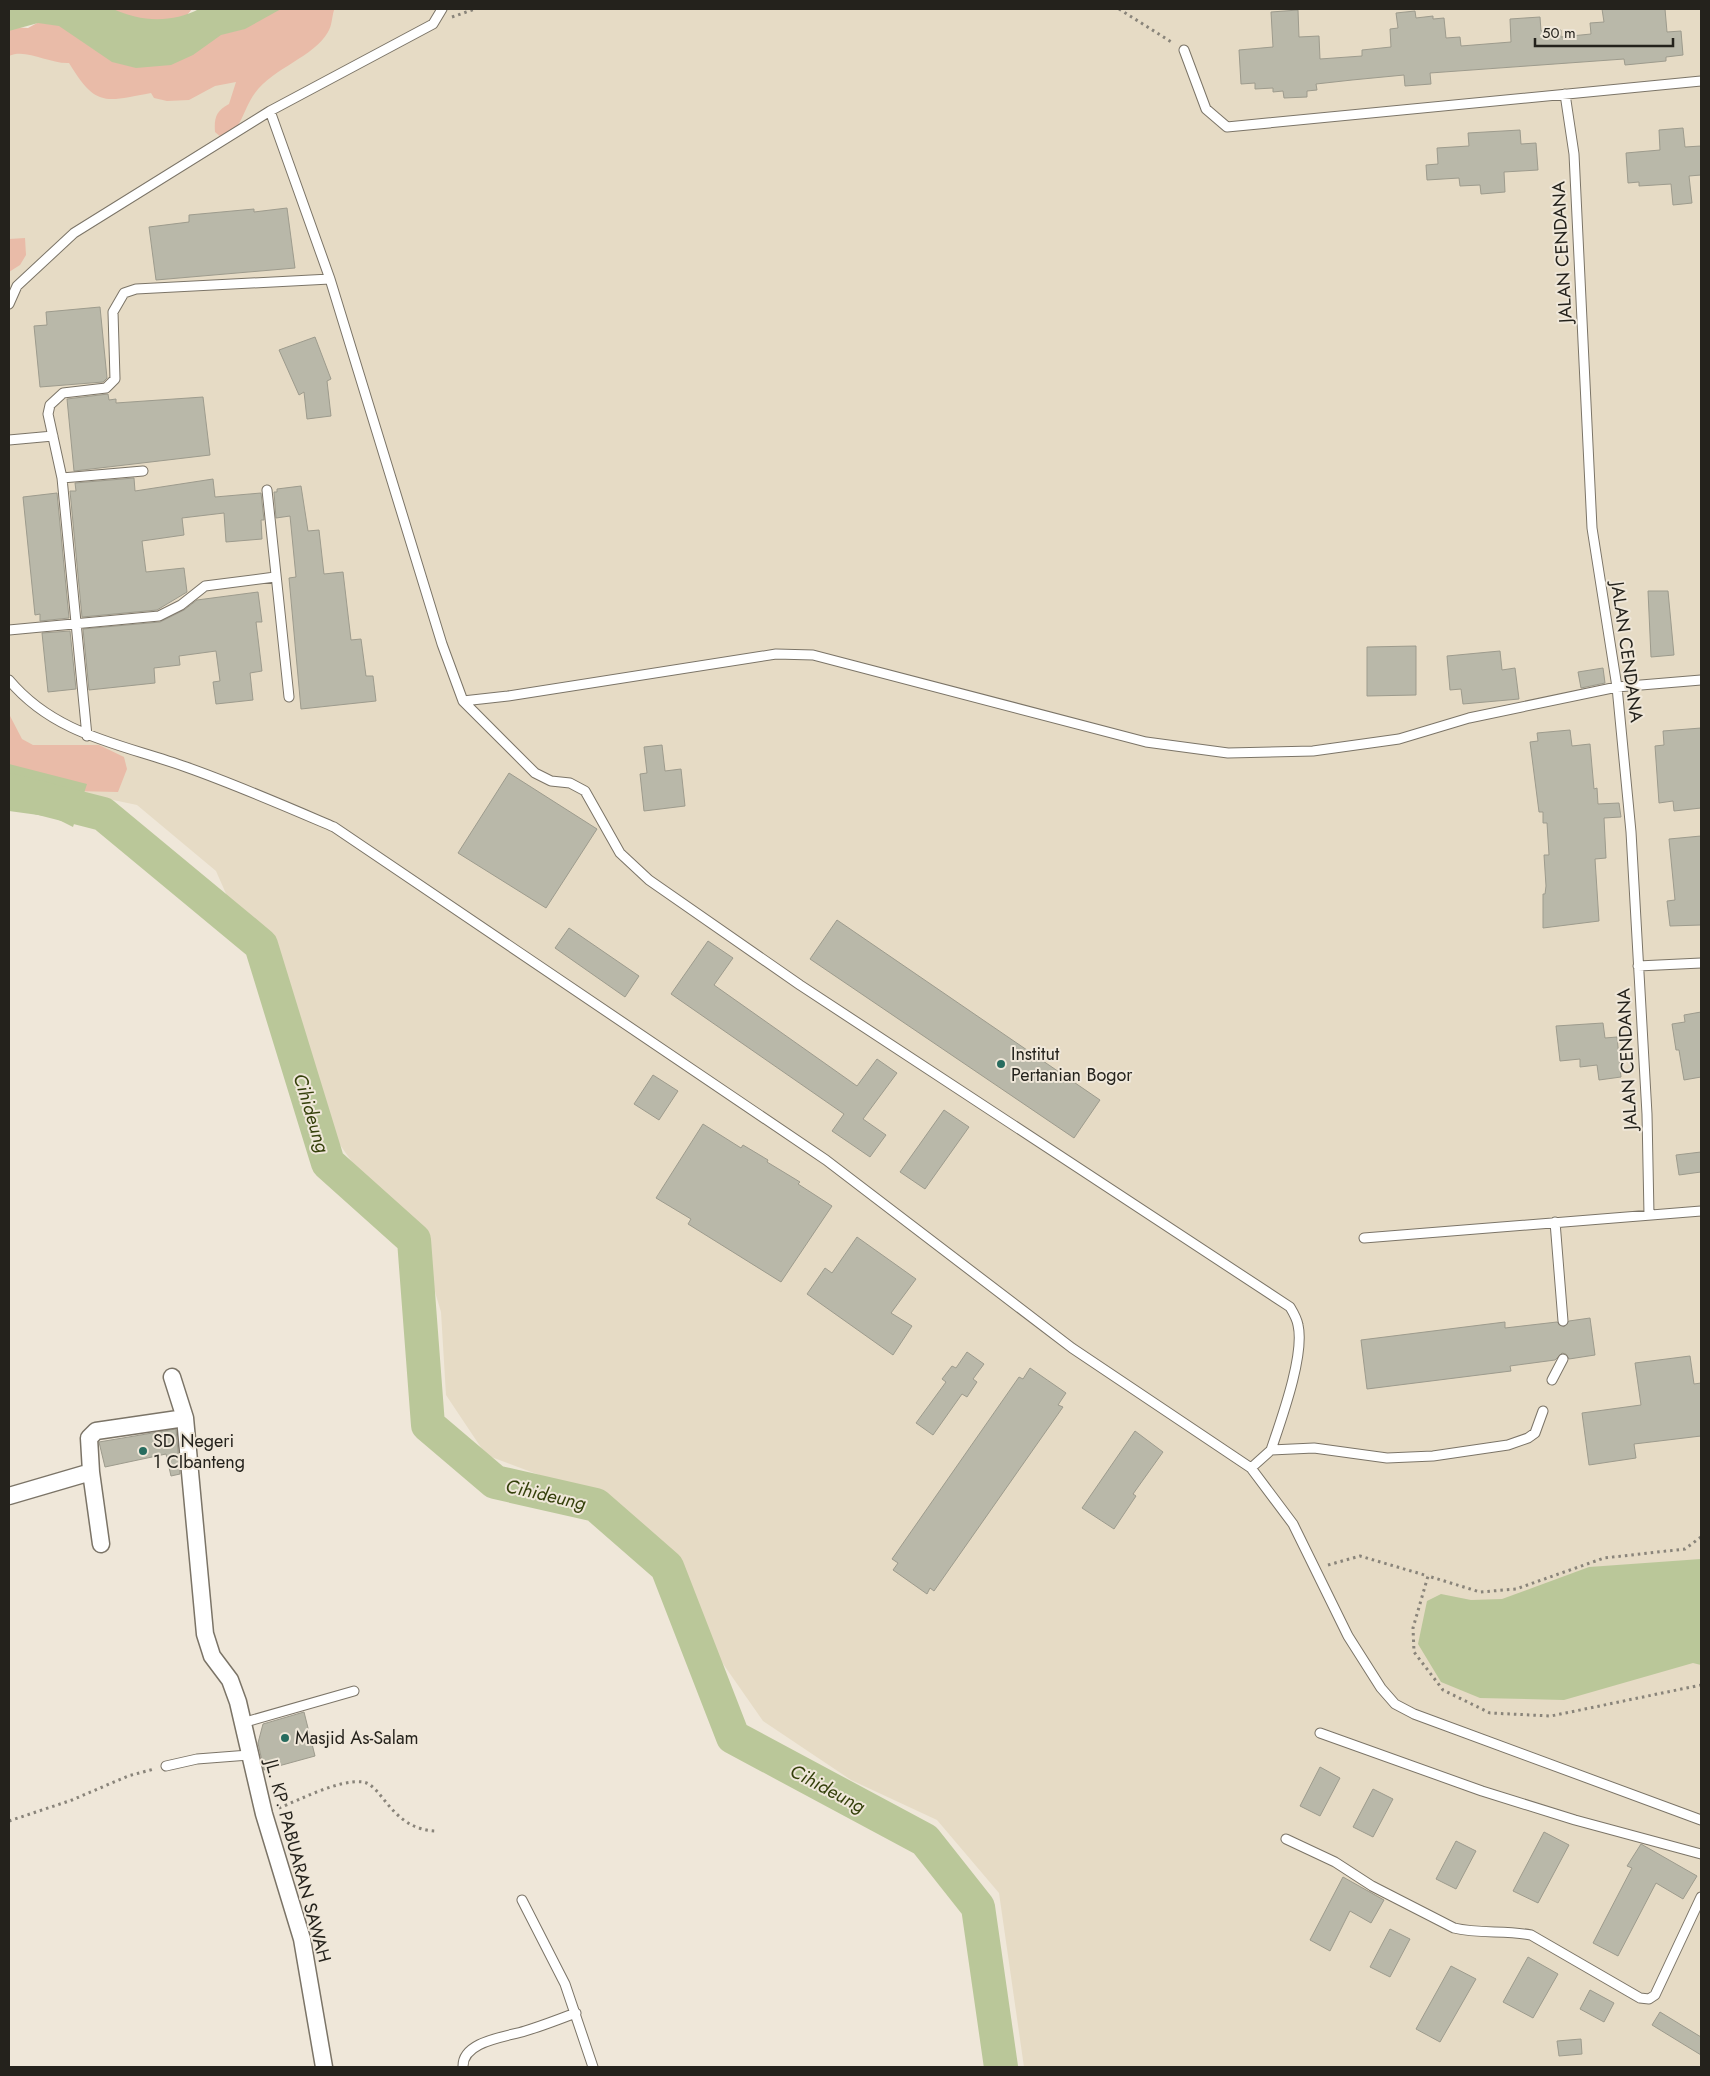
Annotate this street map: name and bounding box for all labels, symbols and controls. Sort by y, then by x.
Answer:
scale bar [1535,15,1672,47]
text: 50 m [1542,22,1576,44]
street label: JALAN CENDANA [1545,180,1579,325]
street label: JALAN CENDANA [1604,578,1650,724]
street label: JALAN CENDANA [1610,987,1644,1132]
place label: Institut Pertanian Bogor [1011,1041,1133,1088]
marker: Institut Pertanian Bogor [995,1058,1007,1070]
water label: Cihideung [287,1070,337,1157]
place label: SD Negeri 1 CIbanteng [153,1428,245,1475]
marker: SD Negeri 1 CIbanteng [137,1445,149,1457]
water label: Cihideung [503,1472,589,1517]
place label: Masjid As-Salam [295,1725,419,1751]
marker: Masjid As-Salam [279,1732,291,1744]
street label: JL. KP. PABUARAN SAWAH [258,1755,338,1965]
water label: Cihideung [785,1757,871,1820]

